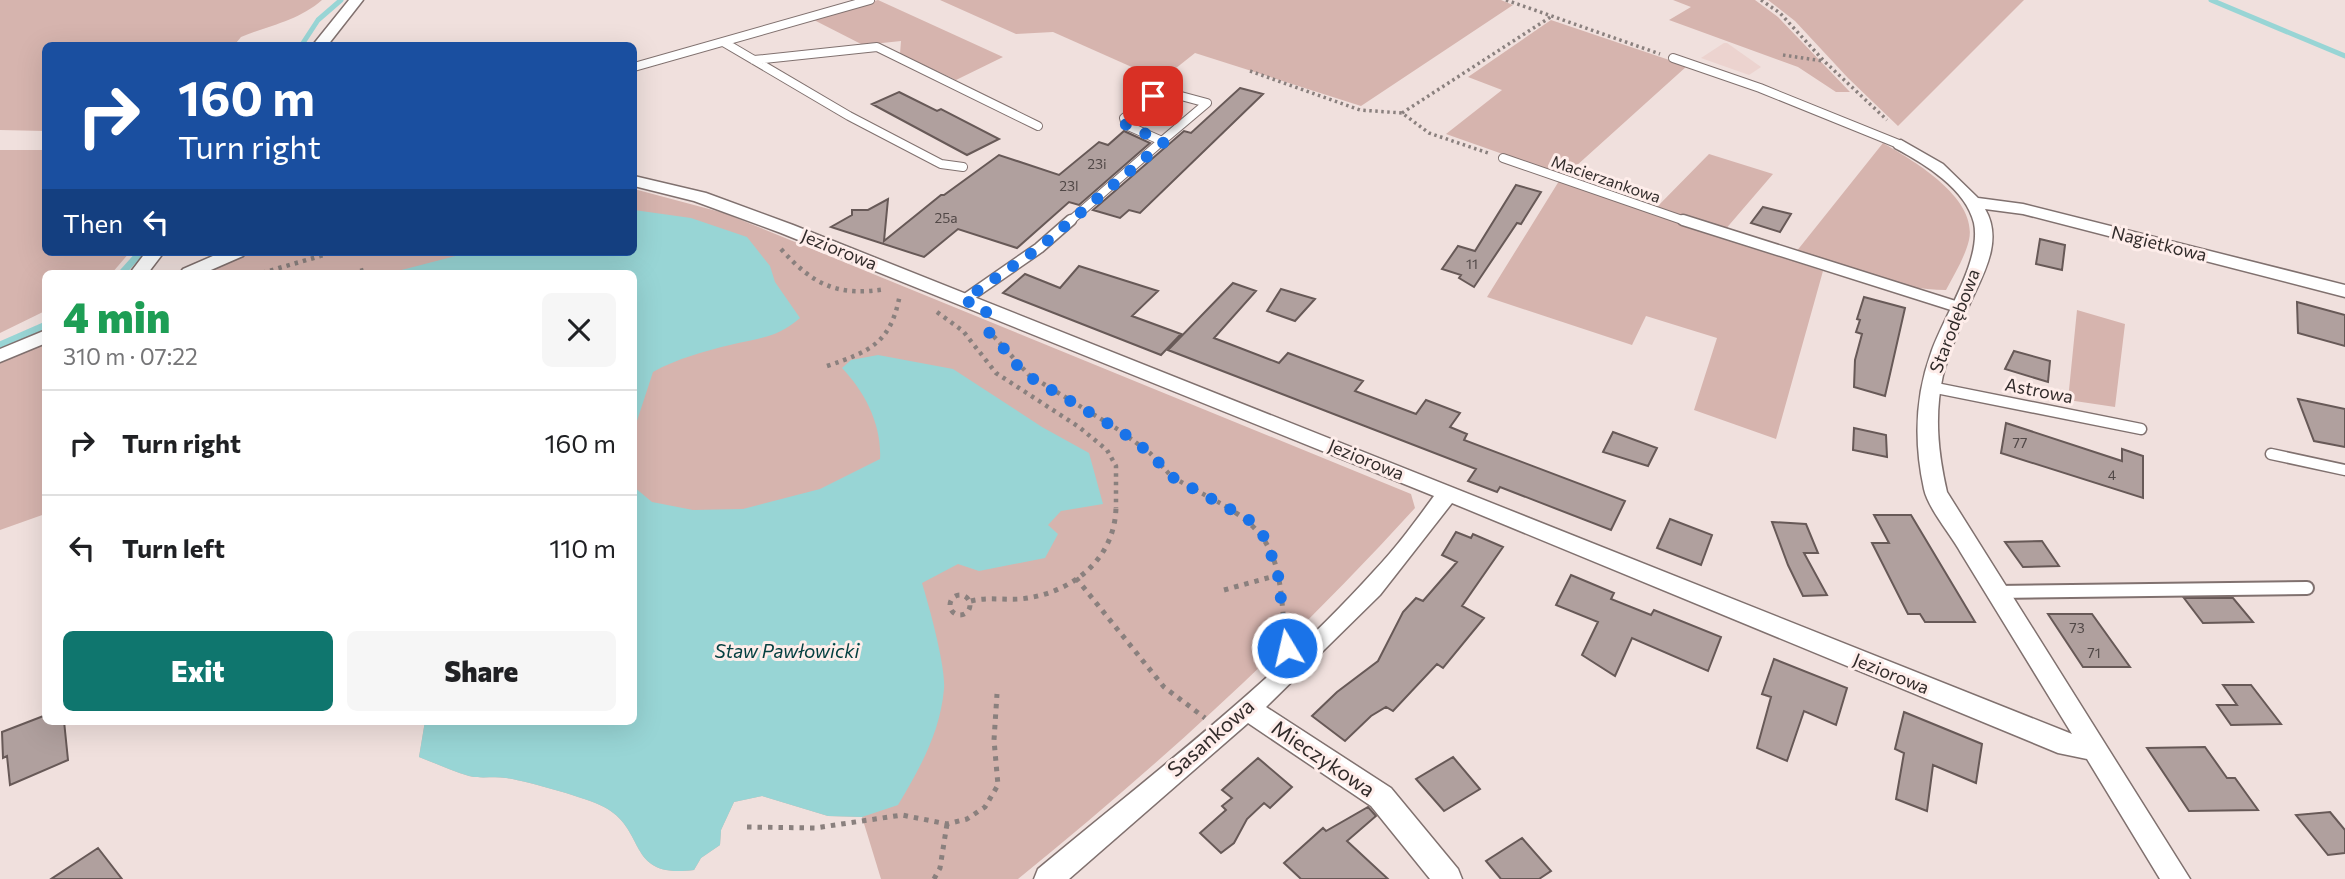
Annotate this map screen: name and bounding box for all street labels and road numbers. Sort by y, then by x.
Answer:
street label: Macierzankowa [1549,151,1663,206]
street label: Nagietkowa [2109,221,2209,266]
street label: Jeziorowa [798,224,881,274]
street label: Starodębowa [1924,266,1984,376]
street label: Astrowa [2003,373,2075,407]
street label: Jeziorowa [1325,434,1408,484]
street label: Jeziorowa [1850,648,1933,698]
street label: Sasankowa [1162,692,1258,781]
street label: Mieczykowa [1268,714,1380,801]

